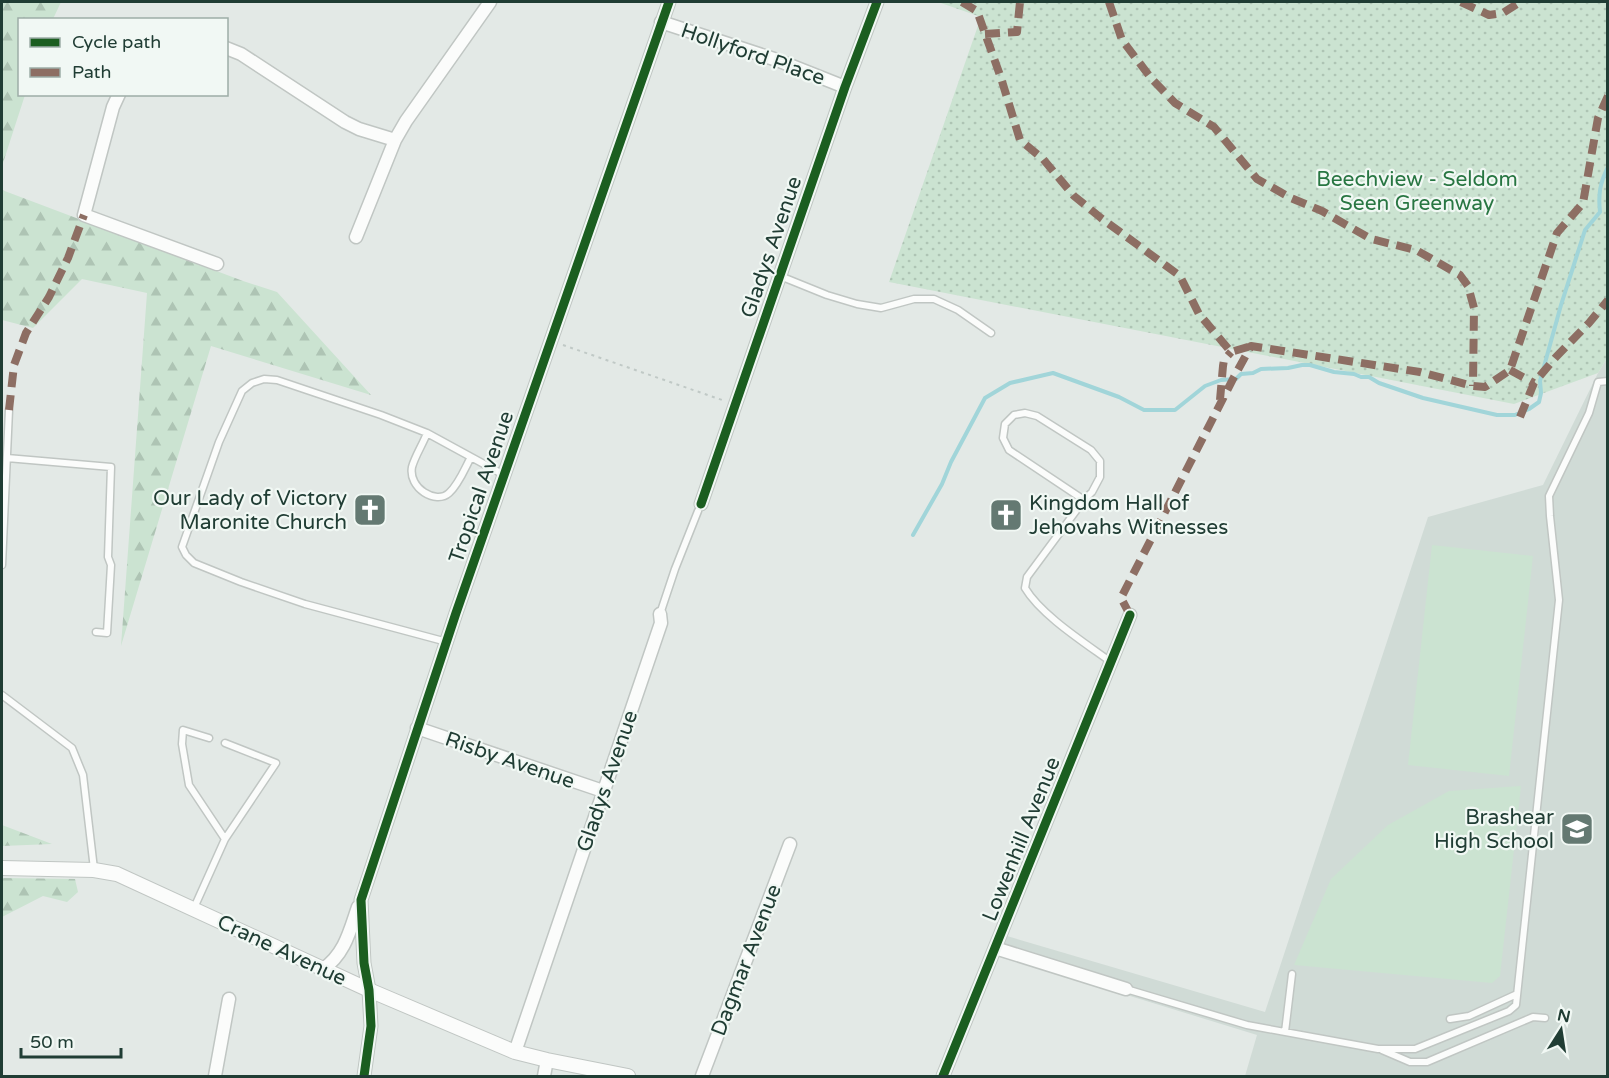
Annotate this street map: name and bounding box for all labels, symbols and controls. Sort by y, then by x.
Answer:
legend [18,18,228,96]
street label: Hollyford Place [678,18,828,91]
text: Cycle path [72,31,161,53]
text: Path [72,61,111,83]
park label: Beechview - Seldom Seen Greenway [1316,167,1518,216]
street label: Gladys Avenue [736,173,807,321]
street label: Tropical Avenue [444,408,519,567]
place label: Our Lady of Victory Maronite Church [153,486,347,535]
place label: Kingdom Hall of Jehovahs Witnesses [1029,491,1228,540]
church icon: Our Lady of Victory Maronite Church [352,492,388,528]
church icon: Kingdom Hall of Jehovahs Witnesses [988,497,1024,533]
street label: Gladys Avenue [572,707,643,855]
street label: Risby Avenue [442,727,578,794]
street label: Lowenhill Avenue [977,753,1066,925]
place label: Brashear High School [1434,805,1554,854]
school or university icon: Brashear High School [1559,811,1595,847]
street label: Dagmar Avenue [706,881,787,1040]
street label: Crane Avenue [213,910,350,991]
north arrow [1531,1000,1591,1060]
text: N [1556,1005,1572,1027]
scale bar [21,1021,122,1059]
text: 50 m [30,1031,74,1053]

